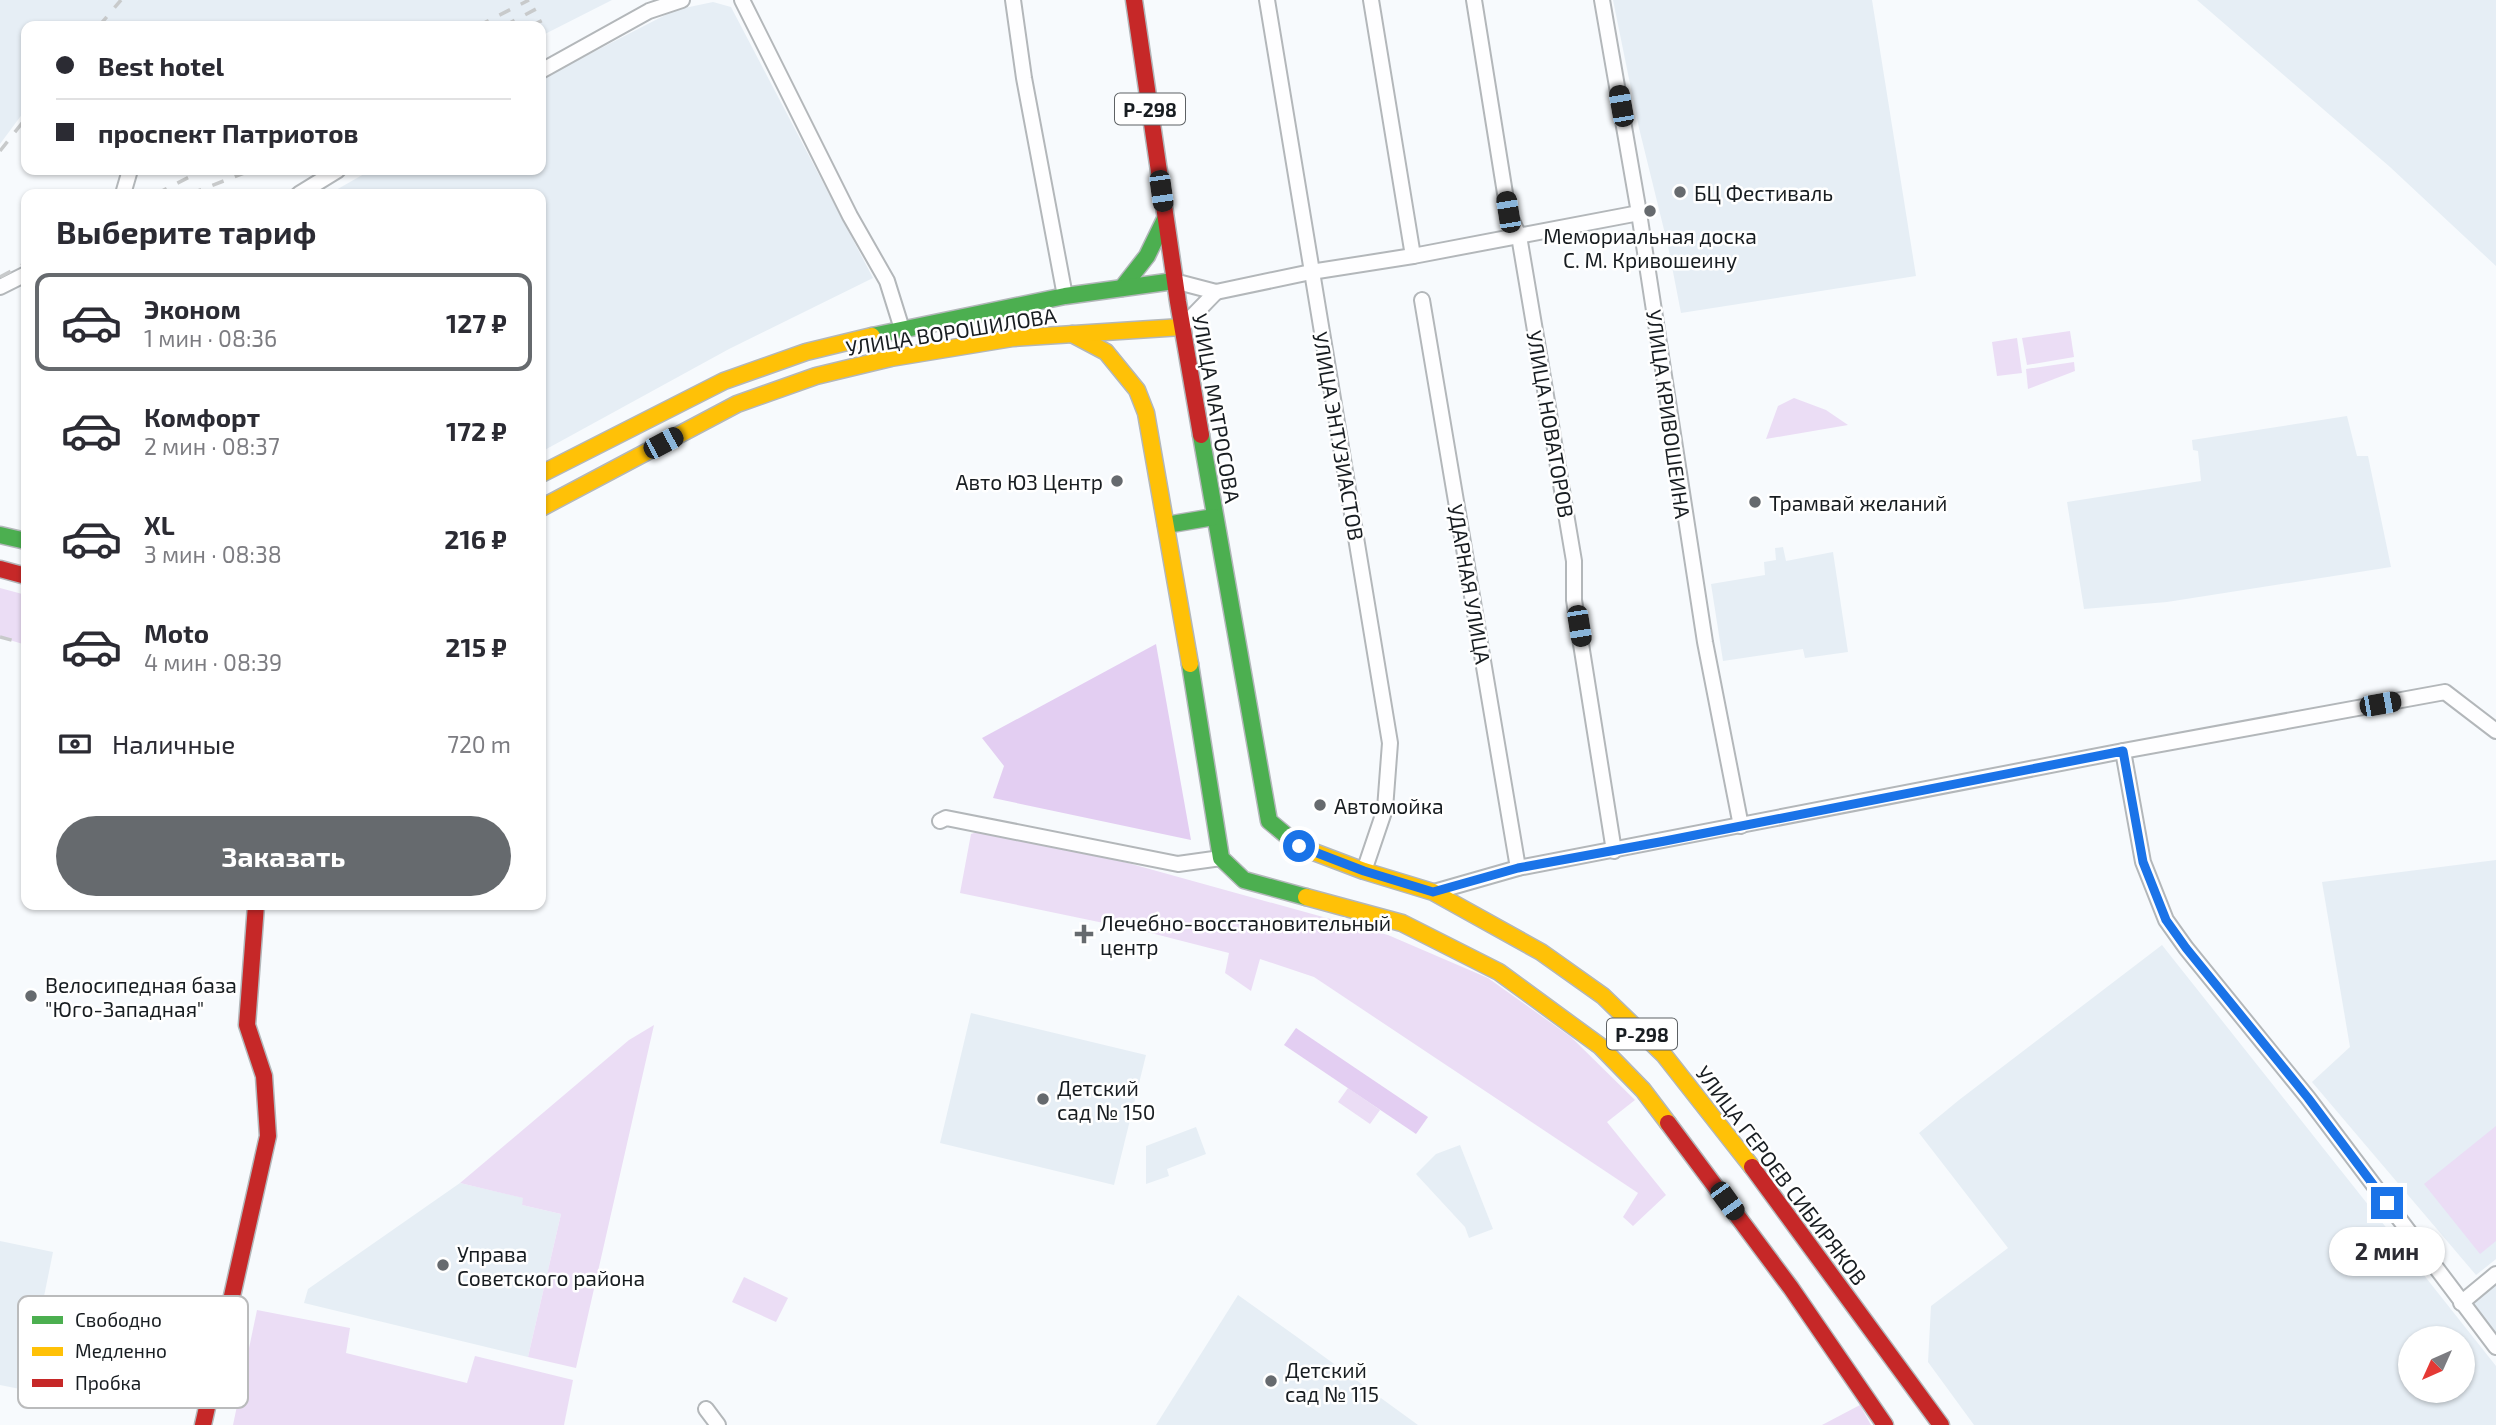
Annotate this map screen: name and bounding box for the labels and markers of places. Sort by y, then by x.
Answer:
place label: БЦ Фестиваль [1694,180,1833,205]
marker: БЦ Фестиваль [1672,184,1688,200]
marker: Мемориальная доска С. М. Кривошеину [1642,203,1658,219]
place label: Мемориальная доска С. М. Кривошеину [1543,223,1757,273]
place label: Авто ЮЗ Центр [955,469,1103,494]
marker: Авто ЮЗ Центр [1109,473,1125,489]
place label: Трамвай желаний [1769,490,1947,515]
marker: Трамвай желаний [1747,494,1763,510]
place label: Автомойка [1334,793,1444,818]
marker: Автомойка [1312,797,1328,813]
place label: Лечебно-восстановительный центр [1100,910,1391,959]
marker: Лечебно-восстановительный центр [1074,924,1094,944]
place label: Велосипедная база "Юго-Западная" [45,972,237,1021]
marker: Велосипедная база "Юго-Западная" [23,988,39,1004]
place label: Детский сад № 150 [1057,1075,1155,1124]
marker: Детский сад № 150 [1035,1091,1051,1107]
place label: Управа Советского района [457,1241,645,1290]
marker: Управа Советского района [435,1257,451,1273]
place label: Детский сад № 115 [1285,1357,1379,1406]
marker: Детский сад № 115 [1263,1373,1279,1389]

